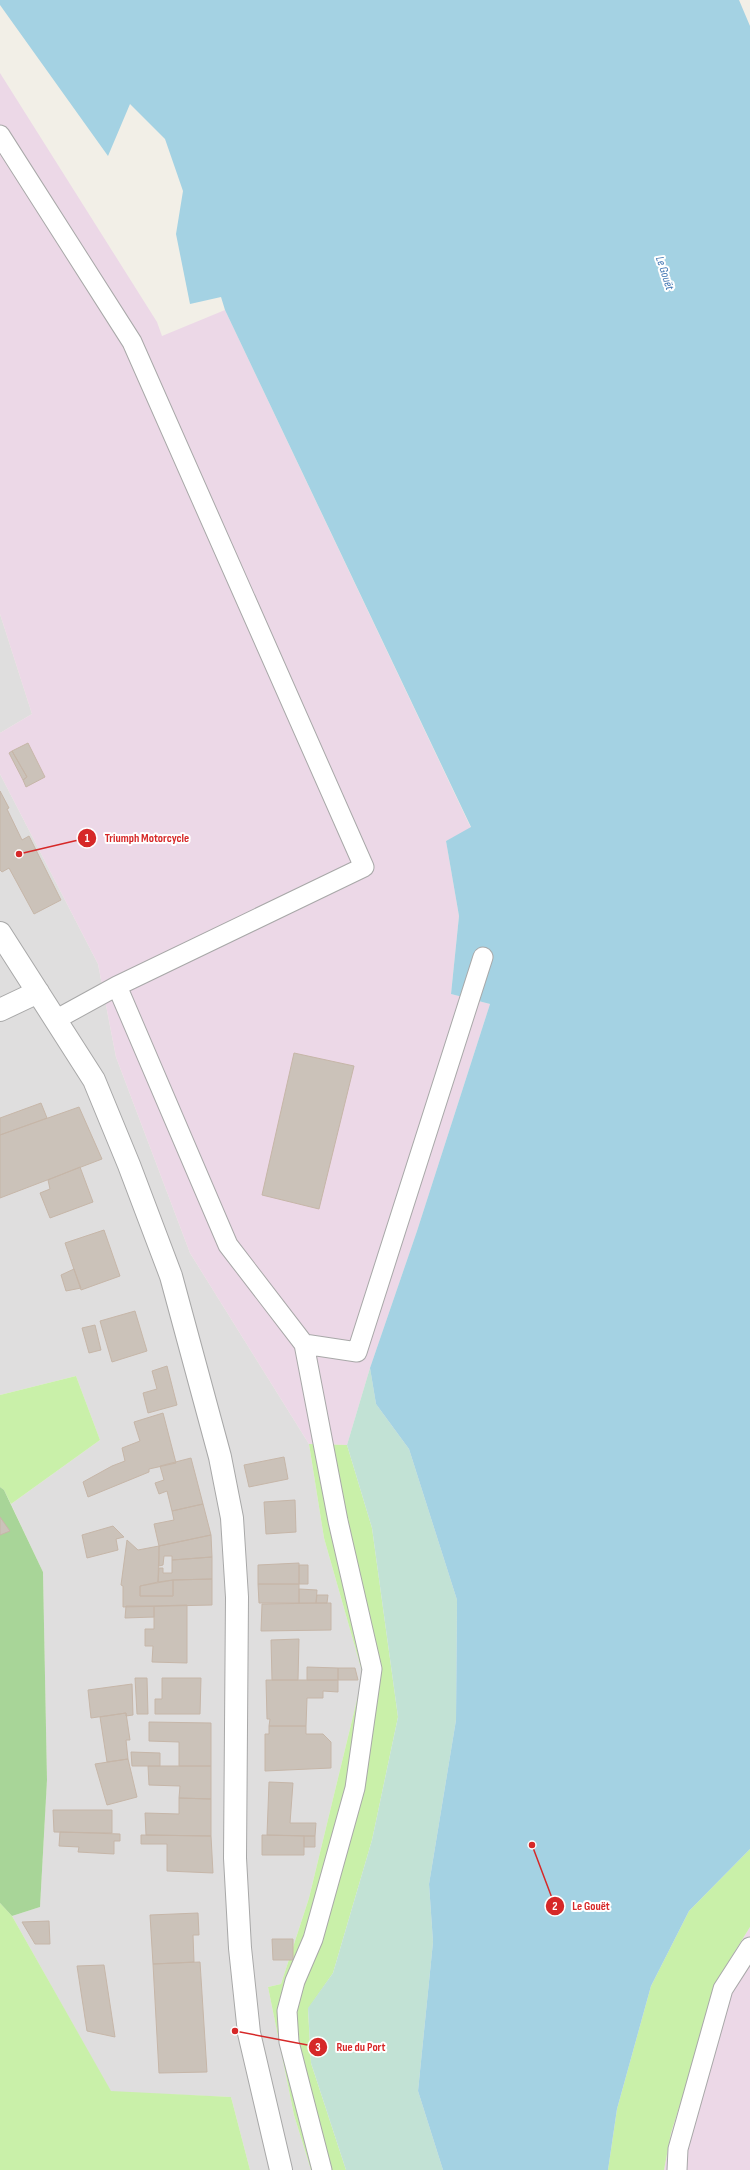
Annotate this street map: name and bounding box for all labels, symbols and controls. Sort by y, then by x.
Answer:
water label: Le Gouët [652,254,677,292]
callout: Triumph Motorcycle [77,826,197,850]
text: 1 [85,831,90,846]
text: Triumph Motorcycle [105,831,189,846]
callout: Le Gouët [545,1894,618,1918]
text: 2 [552,1899,558,1914]
text: Le Gouët [572,1899,610,1914]
callout: Rue du Port [308,2035,393,2059]
text: 3 [315,2040,321,2055]
text: Rue du Port [337,2040,386,2055]

